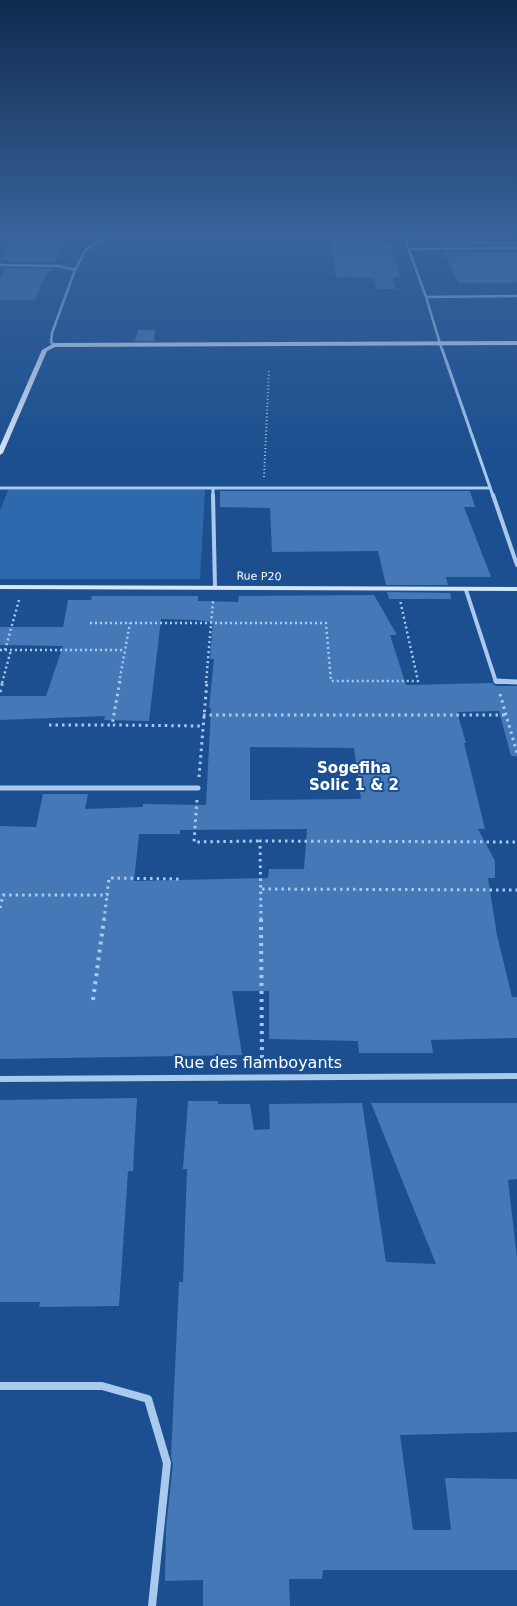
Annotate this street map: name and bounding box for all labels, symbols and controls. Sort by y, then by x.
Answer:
street label: Rue P20 [236,570,282,584]
district label: Sogefiha Solic 1 & 2 [309,760,399,795]
street label: Rue des flamboyants [174,1054,342,1074]

